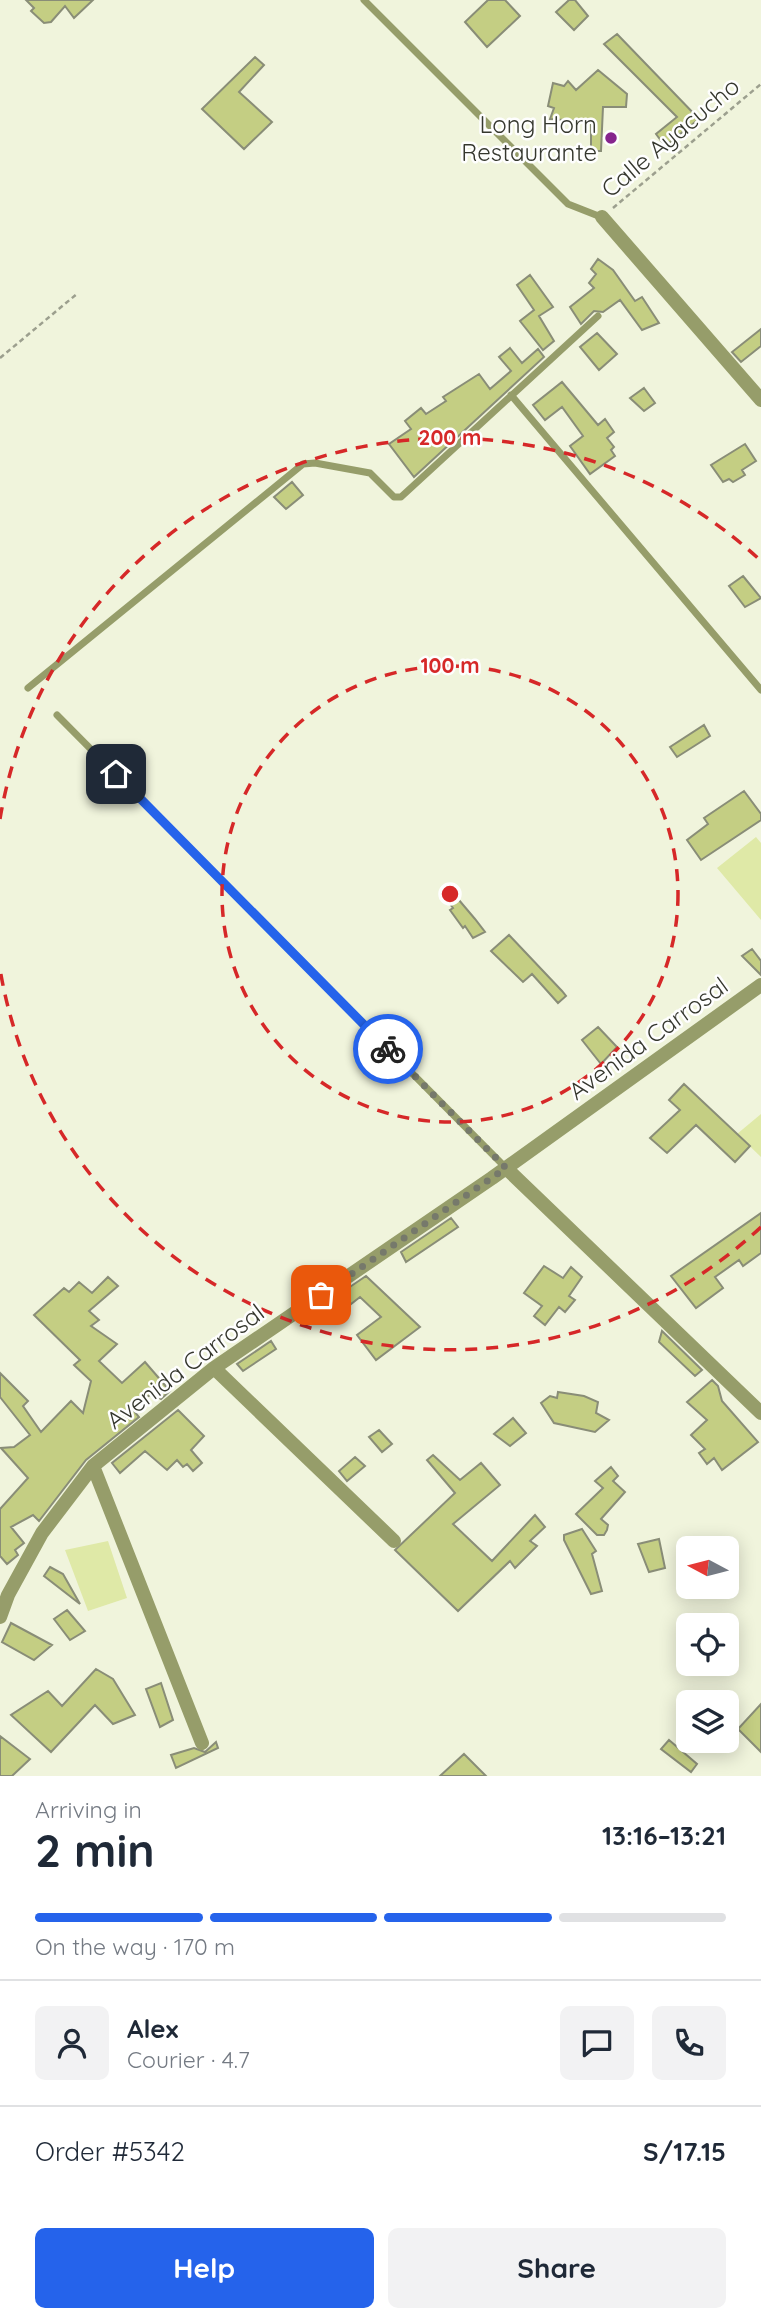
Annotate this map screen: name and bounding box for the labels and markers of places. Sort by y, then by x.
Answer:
place label: Long Horn Restaurante [461,109,597,167]
marker: Long Horn Restaurante [603,130,619,146]
pin [86,744,146,804]
centre of rings [438,882,462,906]
pin [291,1265,351,1325]

